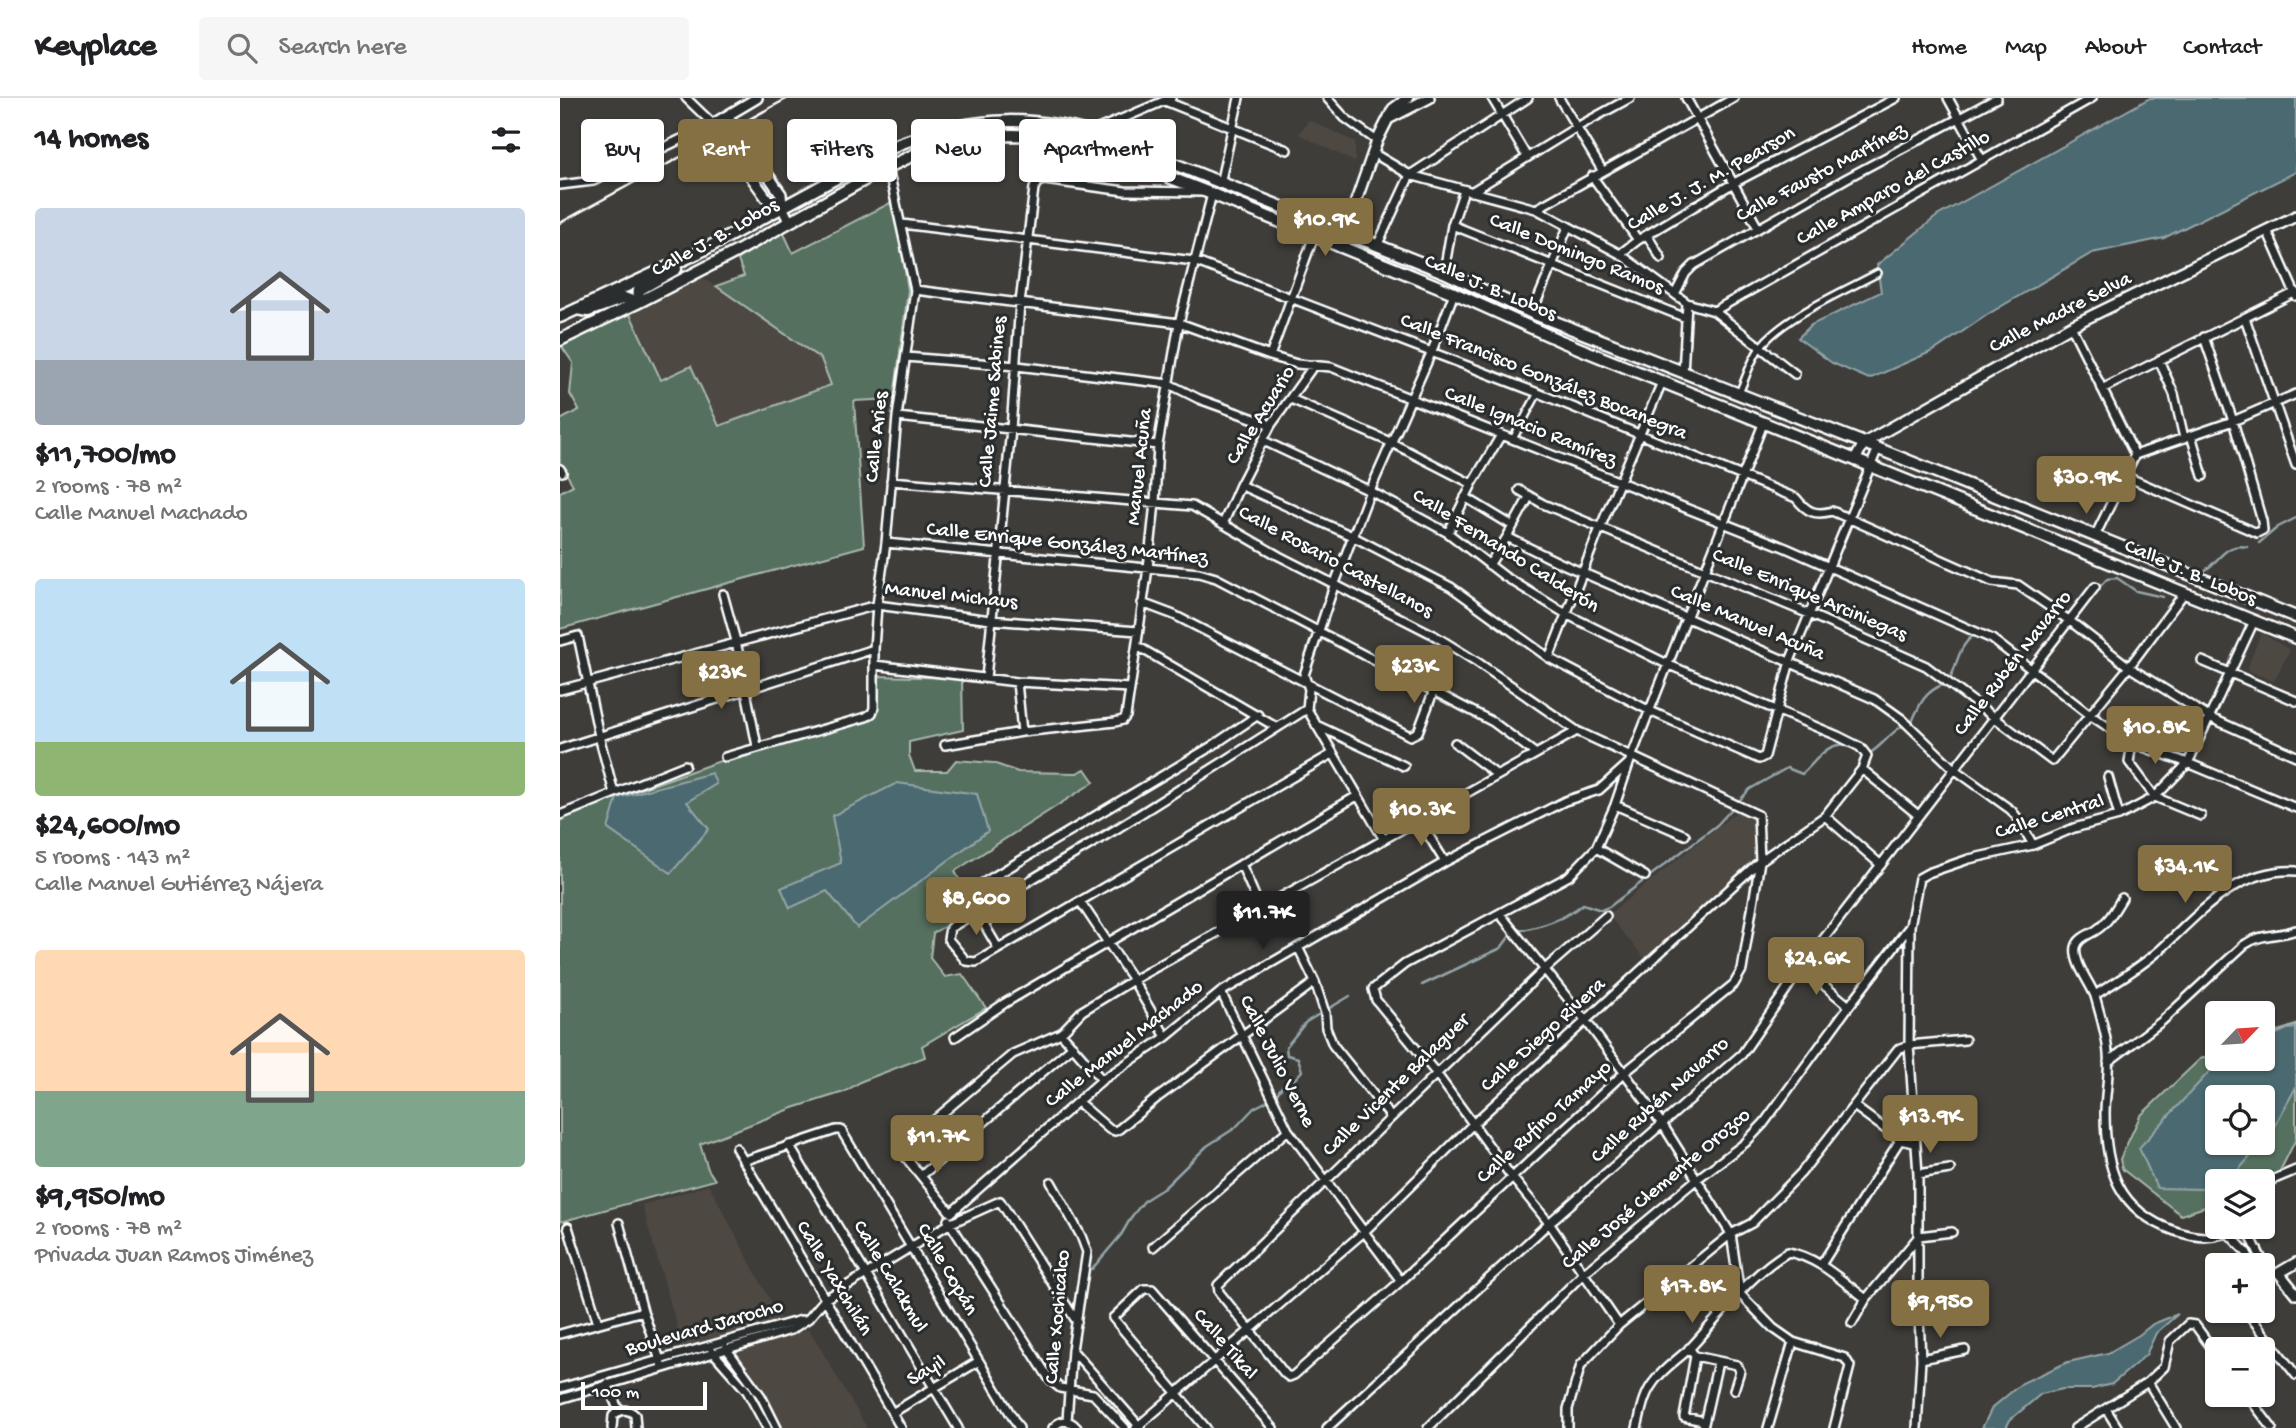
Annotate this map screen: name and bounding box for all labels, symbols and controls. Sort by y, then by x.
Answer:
search box [199,17,689,80]
text: Keyplace [35,29,157,67]
icon: search [223,29,261,67]
text: Search here [279,33,407,64]
text: Home [1911,34,1967,63]
text: Map [2005,34,2047,63]
text: About [2085,34,2145,63]
text: Contact [2183,34,2261,63]
street label: Calle Fausto Martínez [1733,118,1912,230]
chip: Buy [581,119,664,182]
chip: Rent [678,119,773,182]
chip: Filters [787,119,897,182]
chip: New [911,119,1005,182]
chip: Apartment [1019,119,1176,182]
icon: filters [487,121,525,159]
street label: Calle J. J. M. Pearson [1624,122,1800,238]
text: 14 homes [35,123,148,158]
street label: Calle Amparo del Castillo [1793,125,1995,253]
street label: Calle J. B. Lobos [648,193,785,284]
pin: $10.9K [1268,198,1382,258]
text: $10.9K [1293,207,1357,234]
street label: Calle Domingo Ramos [1485,209,1668,302]
street label: Calle J. B. Lobos [1420,250,1561,329]
icon: home [217,253,343,379]
street label: Calle Madre Selva [1986,267,2137,361]
street label: Calle Francisco González Bocanegra [1396,309,1691,448]
street label: Calle Jaime Sabines [974,314,1014,489]
street label: Calle Acuario [1222,362,1302,470]
street label: Calle Ignacio Ramírez [1440,382,1621,474]
street label: Calle Aries [861,389,895,484]
street label: Manuel Acuña [1122,406,1160,527]
text: $11,700/mo [35,439,176,474]
pin: $30.9K [2029,456,2143,516]
text: $30.9K [2053,465,2119,492]
text: 2 rooms · 78 m² [35,474,182,501]
street label: Calle Fernando Calderón [1407,484,1603,620]
text: Calle Manuel Machado [35,501,248,528]
street label: Calle Rosario Castellanos [1233,501,1438,626]
street label: Calle Enrique González Martínez [925,518,1210,572]
street label: Calle J. B. Lobos [2120,535,2261,614]
street label: Calle Enrique Arciniegas [1708,544,1912,649]
street label: Manuel Michaus [883,578,1020,617]
street label: Calle Manuel Acuña [1666,580,1829,668]
street label: Calle Rubén Navarro [1949,586,2079,742]
icon: home [217,624,343,750]
pin: $23K [1373,646,1455,705]
pin: $23K [680,652,762,711]
text: $23K [1391,654,1437,681]
text: $23K [698,660,744,687]
pin: $10.8K [2098,706,2212,766]
text: $10.8K [2122,715,2188,742]
pin: $10.3K [1364,788,1478,848]
street label: Calle Central [1993,790,2107,846]
text: $10.3K [1389,797,1453,824]
text: $24,600/mo [35,810,180,845]
text: 5 rooms · 143 m² [35,845,190,872]
pin: $34.1K [2128,846,2242,905]
text: $34.1K [2154,854,2216,881]
text: Calle Manuel Gutiérrez Nájera [35,872,323,899]
pin: $8,600 [919,878,1033,937]
text: $8,600 [942,886,1010,913]
pin: $11.7K [1206,892,1320,951]
text: $11.7K [1233,900,1293,927]
pin: $24.6K [1759,937,1873,997]
text: $24.6K [1784,946,1848,973]
street label: Calle Diego Rivera [1476,972,1613,1099]
street label: Calle Manuel Machado [1041,975,1209,1115]
street label: Calle Julio Verne [1232,992,1321,1133]
icon: home [217,995,343,1121]
north arrow [2205,1001,2275,1071]
map controls [2205,1001,2275,1407]
street label: Calle Vicente Balaguer [1318,1008,1477,1163]
street label: Calle Rubén Navarro [1587,1032,1736,1170]
street label: Calle Rufino Tamayo [1472,1056,1618,1190]
button: locate [2205,1085,2275,1155]
pin: $13.9K [1873,1096,1987,1155]
street label: Calle José Clemente Orozco [1557,1104,1757,1276]
text: $13.9K [1899,1104,1961,1131]
pin: $11.7K [880,1116,994,1175]
text: $11.7K [907,1124,967,1151]
button: layers [2205,1169,2275,1239]
text: $9,950/mo [35,1181,165,1216]
text: 2 rooms · 78 m² [35,1216,182,1243]
street label: Calle Calakmul [846,1216,932,1338]
street label: Calle Yaxchilán [789,1217,877,1341]
street label: Calle Copán [910,1219,982,1321]
text: Privada Juan Ramos Jiménez [35,1243,313,1270]
street label: Calle Xochicalco [1041,1249,1077,1385]
button: + [2205,1253,2275,1323]
pin: $17.8K [1635,1266,1749,1325]
text: $17.8K [1660,1274,1724,1301]
pin: $9,950 [1883,1280,1997,1340]
text: $9,950 [1907,1289,1973,1316]
street label: Boulevard Jarocho [622,1294,787,1364]
street label: Calle Tikal [1186,1304,1262,1386]
button: − [2205,1337,2275,1407]
street label: Sayil [903,1351,951,1393]
scale bar [581,1379,707,1411]
text: 100 m [592,1382,639,1405]

